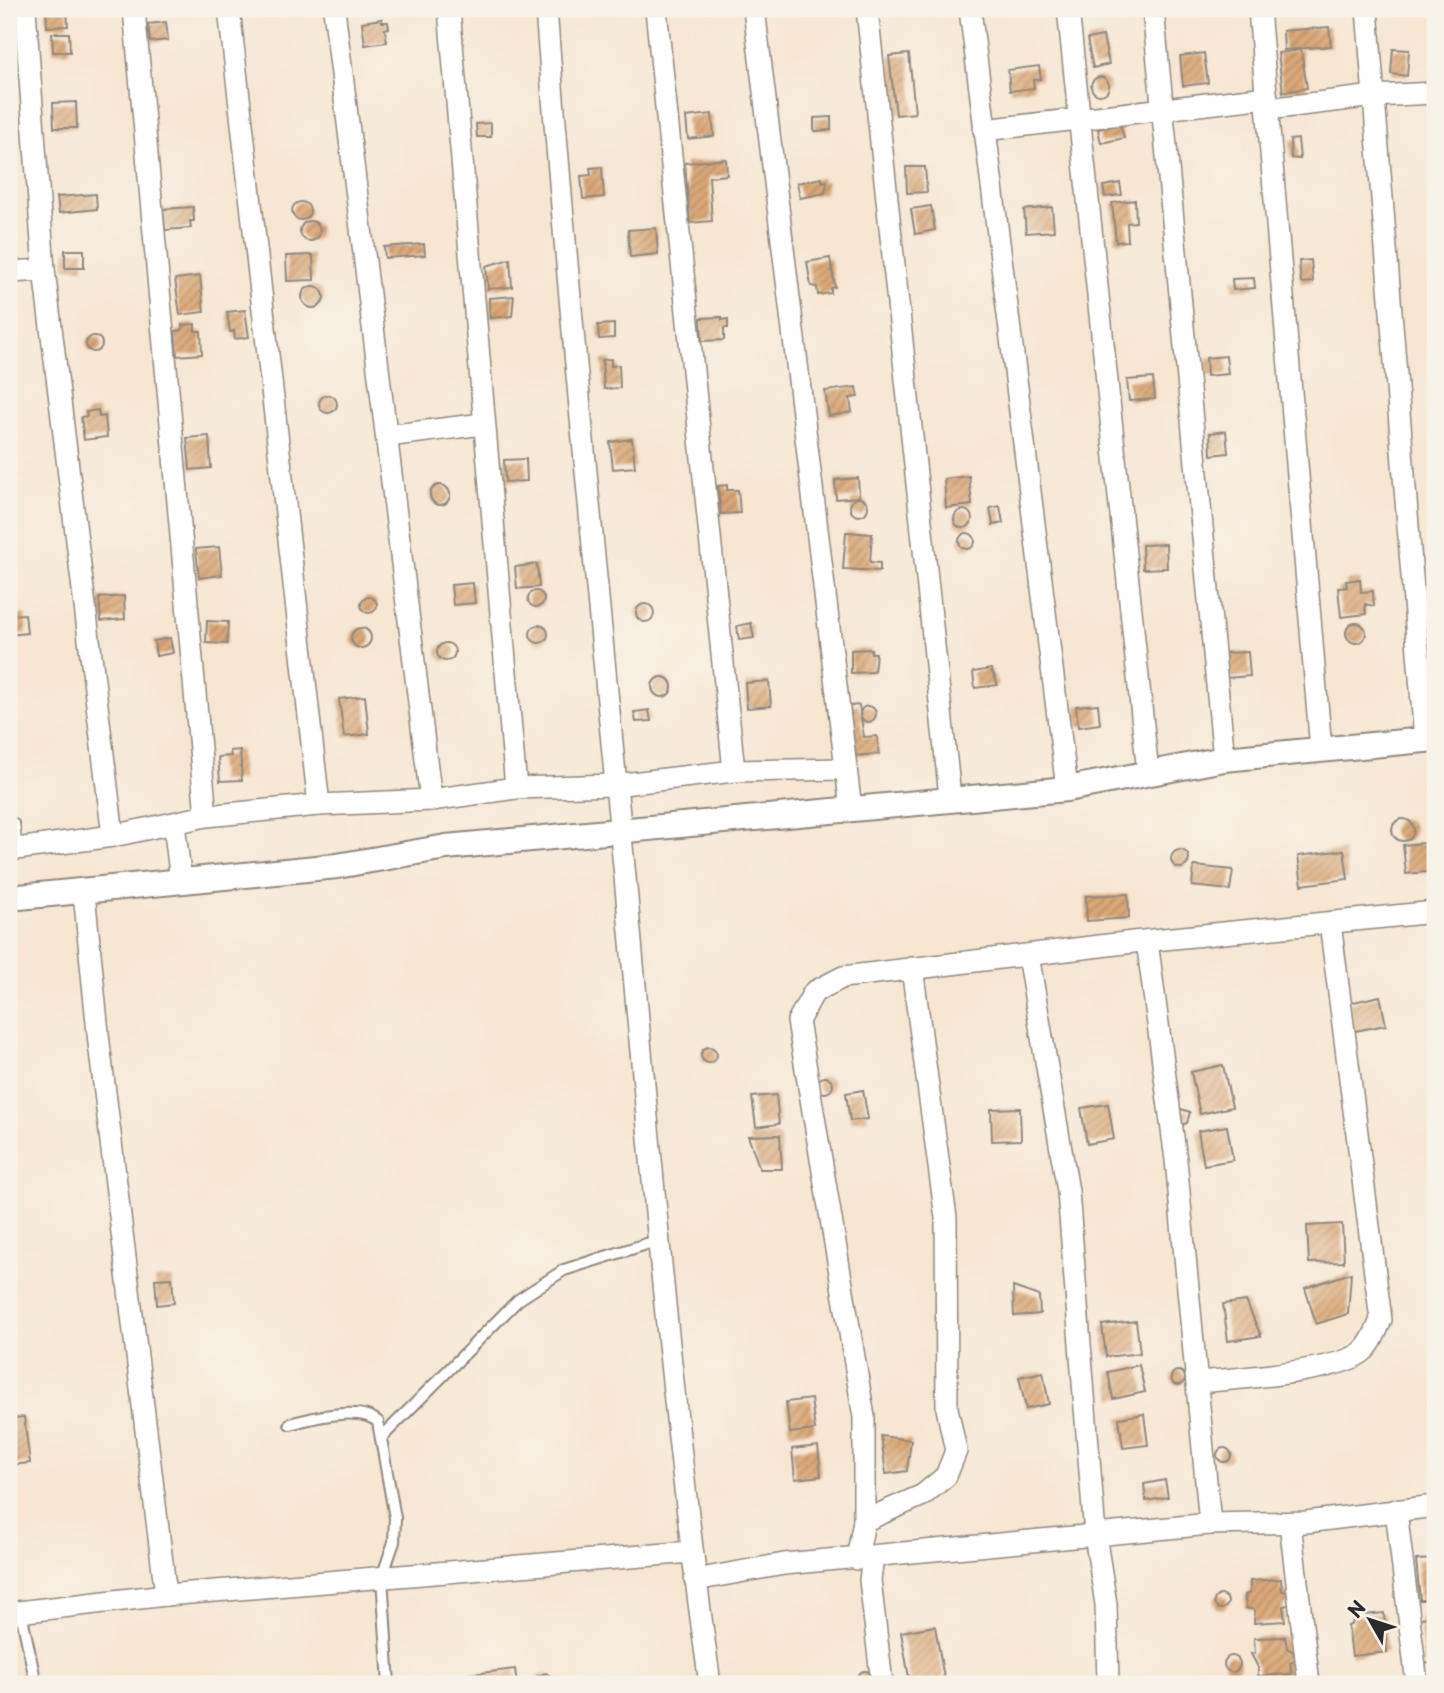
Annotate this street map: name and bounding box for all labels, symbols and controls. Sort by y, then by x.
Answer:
north arrow [1336,1584,1406,1654]
text: N [1340,1594,1372,1623]

